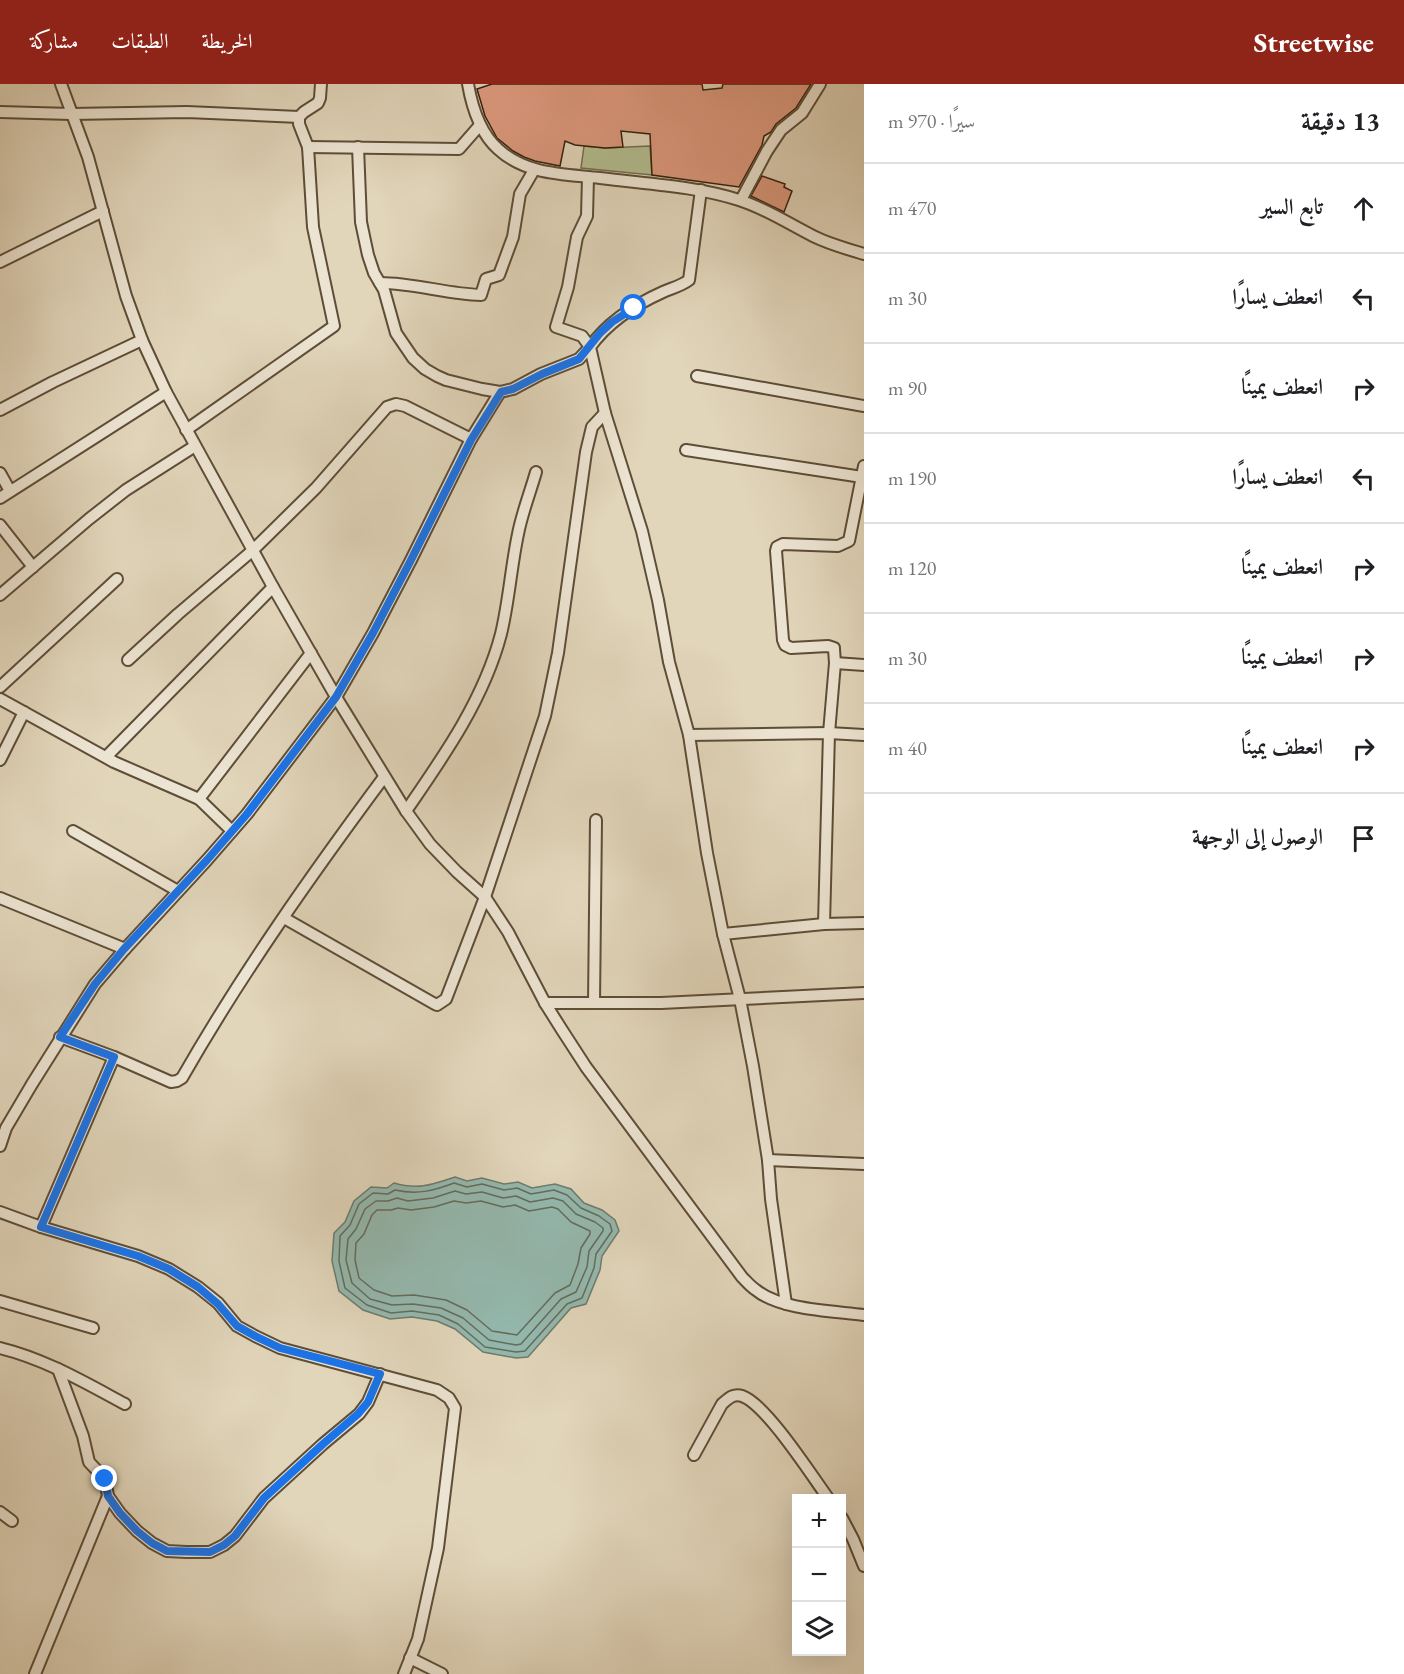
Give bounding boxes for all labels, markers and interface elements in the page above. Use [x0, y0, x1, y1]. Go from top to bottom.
text: Streetwise [1254, 24, 1374, 60]
text: مشاركة [30, 27, 78, 54]
text: الطبقات [111, 27, 168, 54]
text: الخريطة [201, 27, 253, 54]
text: 13 دقيقة [1301, 104, 1380, 138]
text: سيرًا · 970 m [888, 108, 975, 134]
text: تابع السير [1260, 192, 1323, 221]
icon: ahead [1347, 192, 1380, 225]
text: 470 m [888, 195, 936, 221]
text: انعطف يسارًا [1232, 282, 1323, 311]
icon: left [1347, 282, 1380, 315]
text: 30 m [888, 285, 927, 311]
route start [620, 294, 646, 320]
text: انعطف يمينًا [1241, 372, 1323, 401]
icon: right [1347, 372, 1380, 405]
text: 90 m [888, 375, 927, 401]
text: انعطف يسارًا [1232, 462, 1323, 491]
icon: left [1347, 462, 1380, 495]
text: 190 m [888, 465, 936, 491]
text: انعطف يمينًا [1241, 552, 1323, 581]
icon: right [1347, 552, 1380, 585]
text: 120 m [888, 555, 936, 581]
text: انعطف يمينًا [1241, 642, 1323, 671]
icon: right [1347, 642, 1380, 675]
text: 30 m [888, 645, 927, 671]
text: انعطف يمينًا [1241, 732, 1323, 761]
icon: right [1347, 732, 1380, 765]
text: 40 m [888, 735, 927, 761]
text: الوصول إلى الوجهة [1192, 822, 1323, 851]
icon: arrive [1347, 822, 1380, 855]
route end [91, 1465, 117, 1491]
map controls [792, 1494, 846, 1656]
button: + [792, 1494, 846, 1548]
button: − [792, 1548, 846, 1602]
button: layers [792, 1602, 846, 1656]

